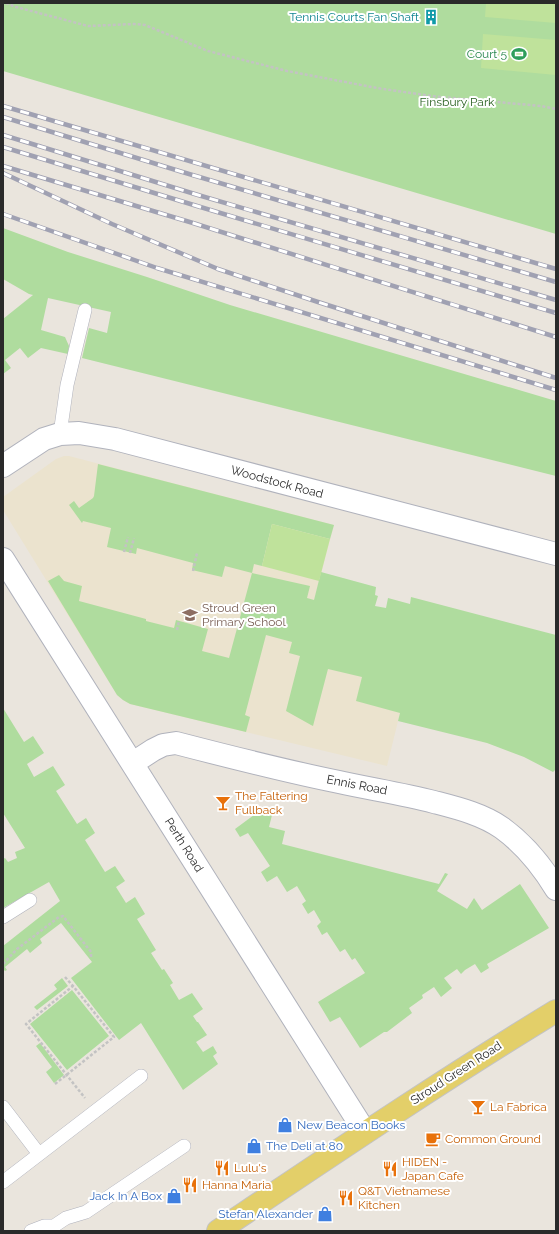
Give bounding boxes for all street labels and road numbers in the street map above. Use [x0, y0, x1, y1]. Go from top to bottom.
street label: Woodstock Road [229, 463, 325, 501]
street label: Ennis Road [325, 772, 389, 798]
street label: Perth Road [162, 815, 206, 875]
street label: Stroud Green Road [408, 1038, 504, 1108]

